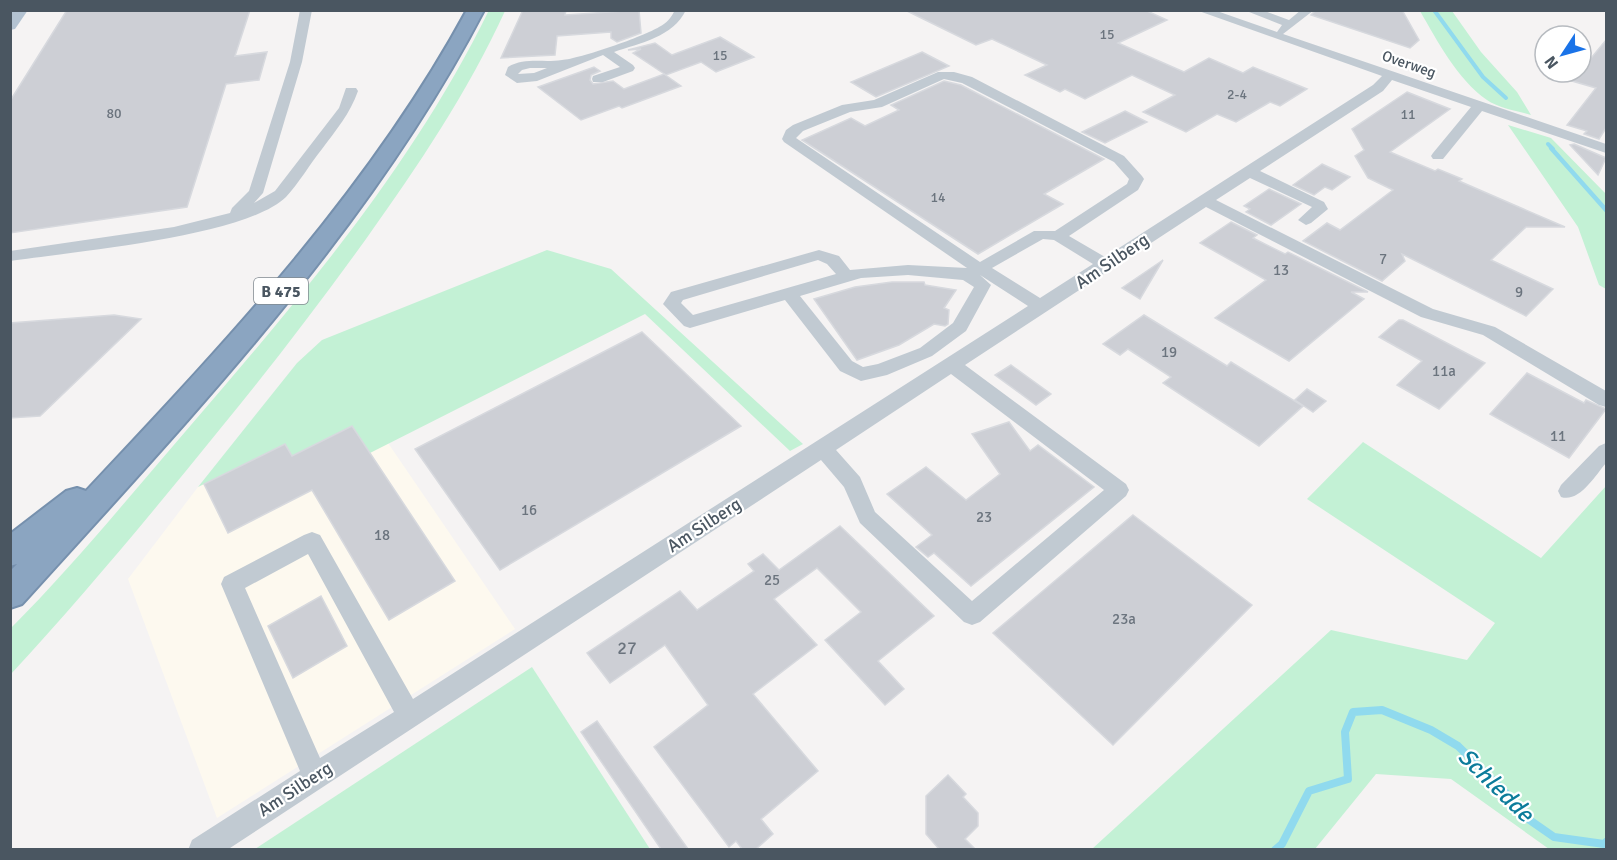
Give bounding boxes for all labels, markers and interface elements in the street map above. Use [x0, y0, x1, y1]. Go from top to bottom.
north arrow [1533, 24, 1593, 84]
house number: 15 [1099, 26, 1115, 43]
street label: Overweg [1380, 46, 1438, 82]
house number: 15 [712, 47, 728, 64]
text: N [1540, 52, 1563, 73]
house number: 2-4 [1227, 86, 1247, 103]
house number: 80 [106, 105, 122, 122]
house number: 11 [1400, 106, 1416, 123]
house number: 14 [930, 189, 946, 206]
street label: Am Silberg [1071, 228, 1153, 294]
house number: 7 [1379, 250, 1387, 268]
house number: 13 [1273, 261, 1289, 279]
road number: B 475 [254, 278, 308, 304]
house number: 9 [1515, 283, 1523, 301]
house number: 19 [1161, 343, 1177, 361]
house number: 11a [1432, 362, 1456, 380]
house number: 11 [1550, 427, 1566, 445]
street label: Am Silberg [663, 493, 745, 557]
house number: 16 [521, 501, 537, 519]
house number: 23 [976, 508, 992, 526]
house number: 18 [374, 526, 390, 544]
house number: 25 [764, 571, 780, 589]
house number: 23a [1112, 610, 1136, 628]
house number: 27 [617, 637, 637, 659]
water label: Schledde [1452, 742, 1541, 829]
street label: Am Silberg [254, 757, 336, 821]

